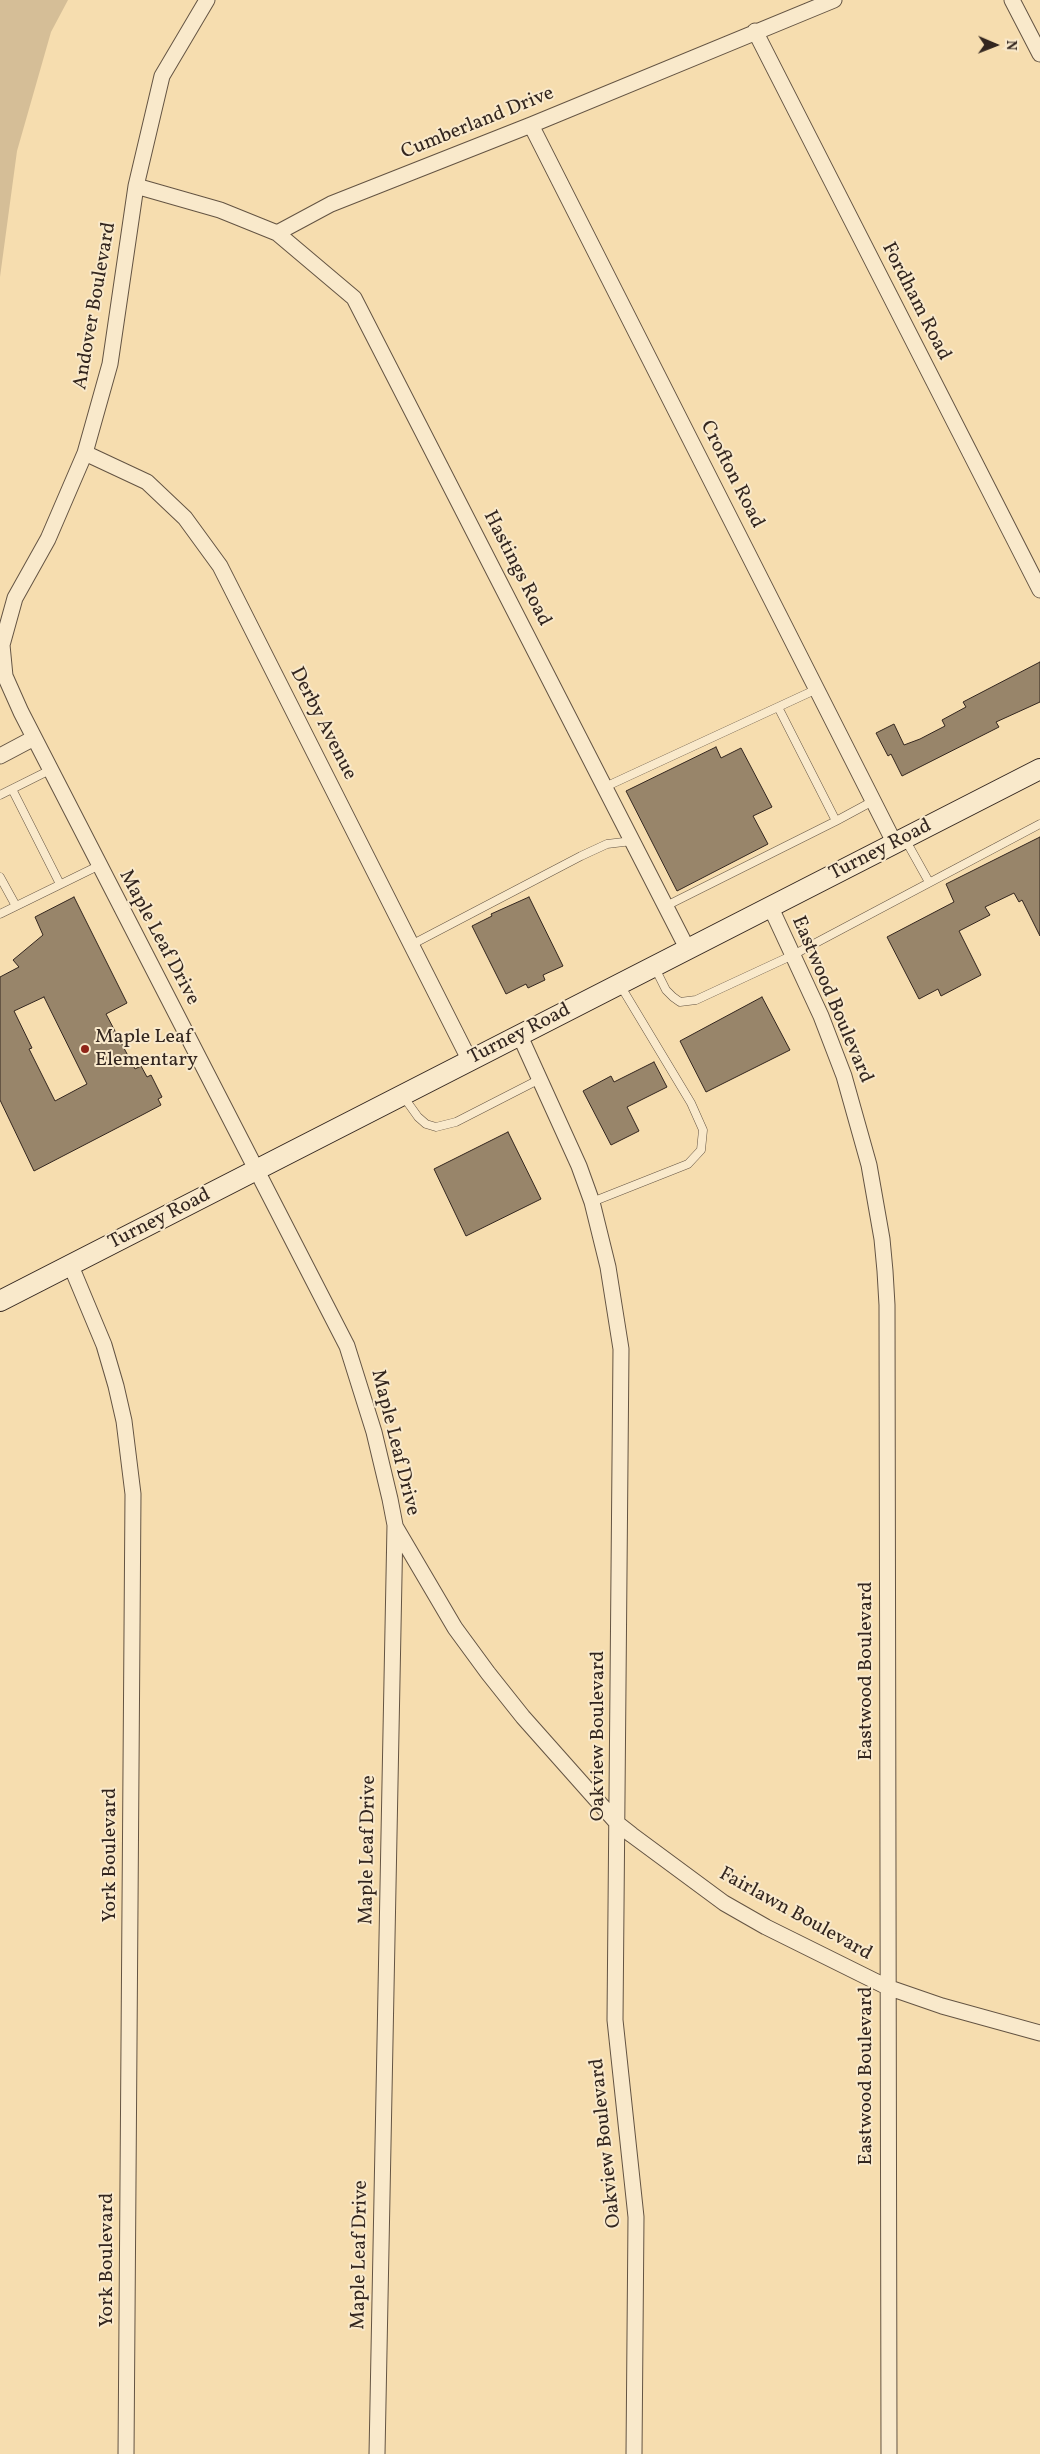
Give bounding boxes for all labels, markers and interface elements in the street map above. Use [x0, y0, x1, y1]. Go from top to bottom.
north arrow [970, 20, 1020, 70]
text: N [1001, 40, 1020, 51]
street label: Cumberland Drive [398, 82, 558, 166]
street label: Andover Boulevard [69, 220, 123, 392]
street label: Fordham Road [875, 239, 955, 365]
street label: Crofton Road [694, 417, 768, 533]
street label: Hastings Road [477, 507, 555, 631]
street label: Derby Avenue [283, 664, 361, 784]
street label: Turney Road [826, 815, 936, 887]
street label: Maple Leaf Drive [112, 866, 204, 1010]
street label: Eastwood Boulevard [785, 913, 877, 1087]
street label: Turney Road [465, 999, 575, 1071]
place label: Maple Leaf Elementary [95, 1026, 198, 1073]
marker: Maple Leaf Elementary [79, 1043, 91, 1055]
street label: Turney Road [105, 1184, 215, 1256]
street label: Maple Leaf Drive [364, 1368, 424, 1518]
street label: Eastwood Boulevard [855, 1581, 879, 1761]
street label: Oakview Boulevard [587, 1651, 611, 1821]
street label: Maple Leaf Drive [356, 1775, 382, 1925]
street label: York Boulevard [99, 1788, 123, 1922]
street label: Fairlawn Boulevard [714, 1863, 876, 1967]
street label: Eastwood Boulevard [855, 1986, 879, 2166]
street label: Oakview Boulevard [586, 2057, 628, 2229]
street label: Maple Leaf Drive [348, 2180, 374, 2330]
street label: York Boulevard [96, 2193, 120, 2327]

